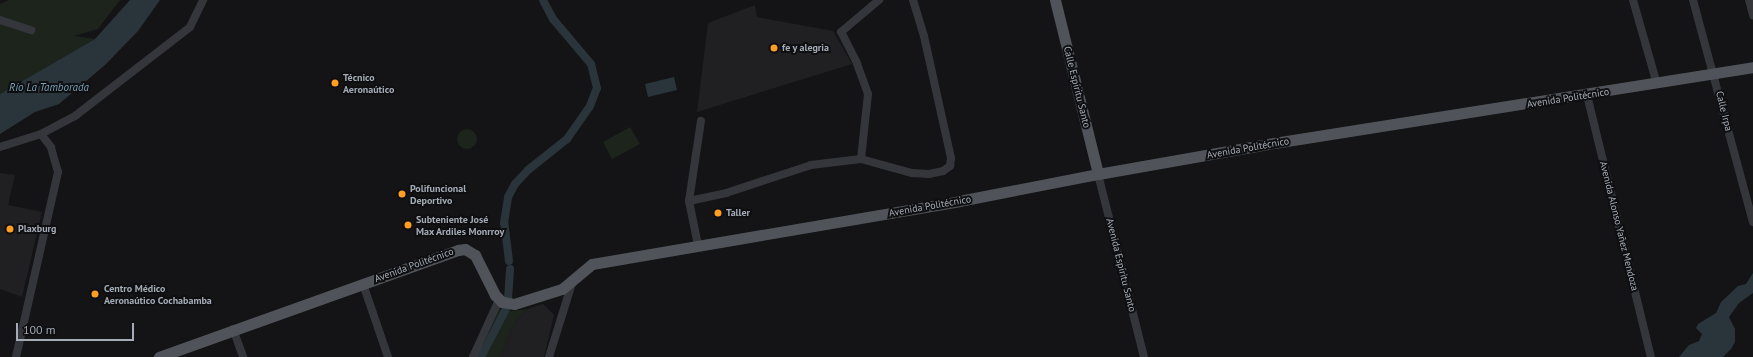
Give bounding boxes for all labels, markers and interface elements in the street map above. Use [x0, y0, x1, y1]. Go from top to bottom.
place label: fe y alegria [782, 42, 830, 54]
marker: fe y alegria [769, 43, 779, 53]
street label: Calle Espíritu Santo [1061, 45, 1093, 129]
place label: Técnico Aeronaútico [343, 71, 394, 94]
marker: Técnico Aeronaútico [330, 78, 340, 88]
water label: Río La Tamborada [9, 80, 89, 94]
street label: Avenida Politécnico [1526, 86, 1610, 110]
street label: Calle Irpa [1713, 90, 1735, 132]
street label: Avenida Politécnico [1206, 135, 1290, 161]
street label: Avenida Alonso Yañez Mendoza [1597, 159, 1641, 293]
place label: Polifuncional Deportivo [410, 182, 466, 206]
marker: Polifuncional Deportivo [397, 189, 407, 199]
street label: Avenida Politécnico [888, 193, 972, 219]
place label: Taller [726, 207, 750, 219]
marker: Taller [713, 208, 723, 218]
place label: Subteniente José Max Ardiles Monrroy [416, 213, 505, 236]
street label: Avenida Espíritu Santo [1104, 217, 1138, 313]
marker: Subteniente José Max Ardiles Monrroy [403, 220, 413, 230]
place label: Plaxburg [18, 223, 56, 235]
marker: Plaxburg [5, 224, 15, 234]
street label: Avenida Politécnico [373, 245, 455, 285]
place label: Centro Médico Aeronaútico Cochabamba [104, 282, 212, 306]
marker: Centro Médico Aeronaútico Cochabamba [89, 288, 101, 300]
scale bar [18, 315, 136, 341]
text: 100 m [23, 322, 56, 337]

